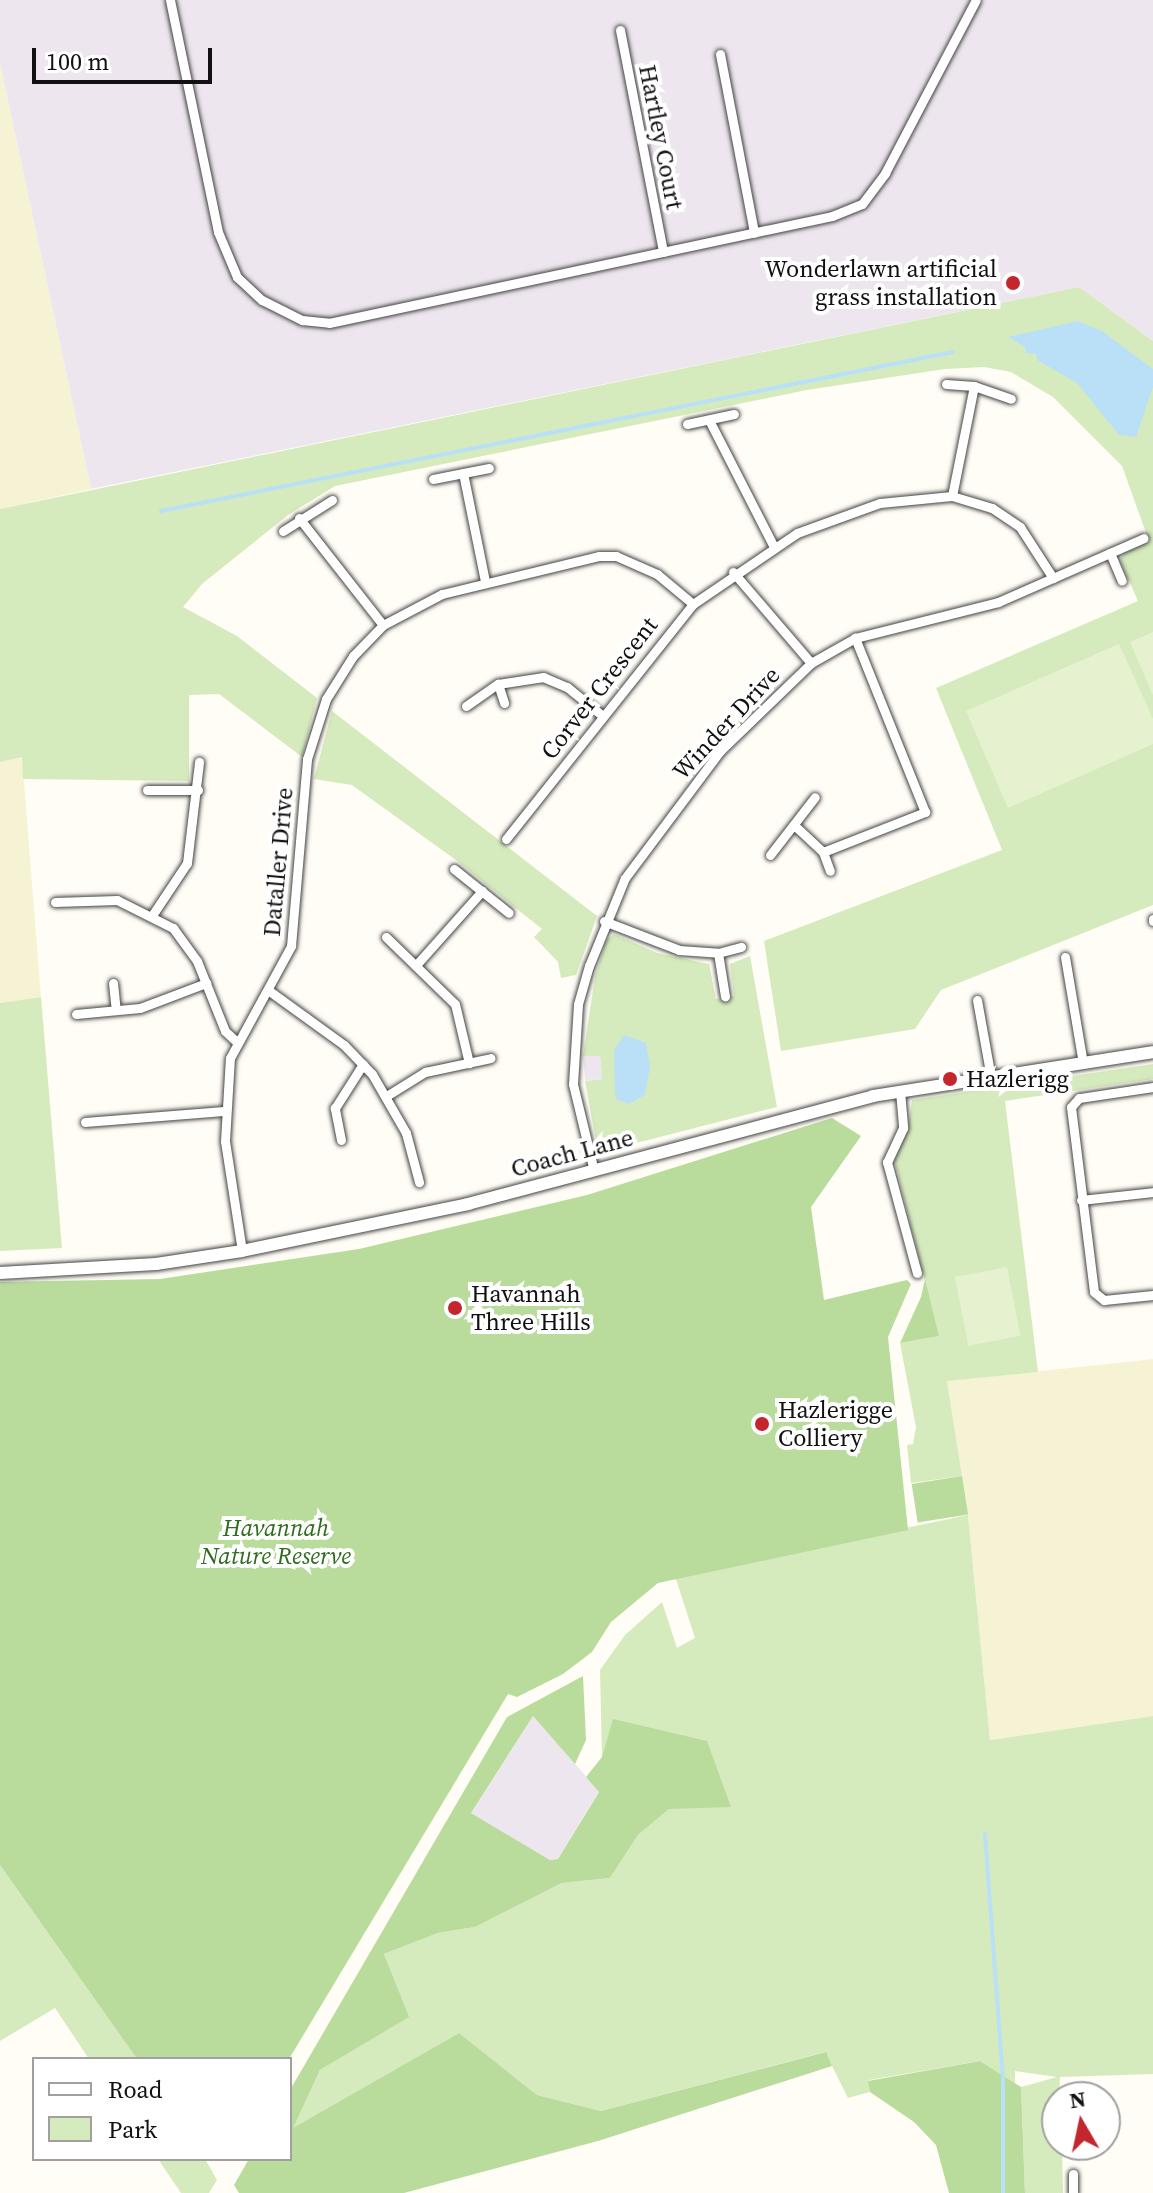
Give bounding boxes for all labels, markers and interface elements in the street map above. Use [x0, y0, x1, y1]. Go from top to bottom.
scale bar [36, 32, 216, 82]
text: 100 m [46, 45, 109, 78]
street label: Hartley Court [633, 62, 689, 212]
place label: Wonderlawn artificial grass installation [765, 255, 997, 311]
marker: Wonderlawn artificial grass installation [1004, 274, 1022, 292]
street label: Corver Crescent [535, 611, 663, 765]
street label: Winder Drive [666, 661, 786, 785]
street label: Dataller Drive [257, 786, 299, 938]
place label: Hazlerigg [966, 1065, 1069, 1093]
marker: Hazlerigg [941, 1070, 959, 1088]
street label: Coach Lane [508, 1123, 636, 1183]
place label: Havannah Three Hills [471, 1280, 591, 1336]
marker: Havannah Three Hills [446, 1299, 464, 1317]
place label: Hazlerigge Colliery [778, 1396, 893, 1452]
marker: Hazlerigge Colliery [753, 1415, 771, 1433]
park label: Havannah Nature Reserve [201, 1514, 351, 1570]
legend [32, 2057, 292, 2161]
text: Road [108, 2073, 162, 2106]
north arrow [1041, 2081, 1121, 2161]
text: N [1067, 2083, 1088, 2115]
text: Park [108, 2113, 157, 2146]

